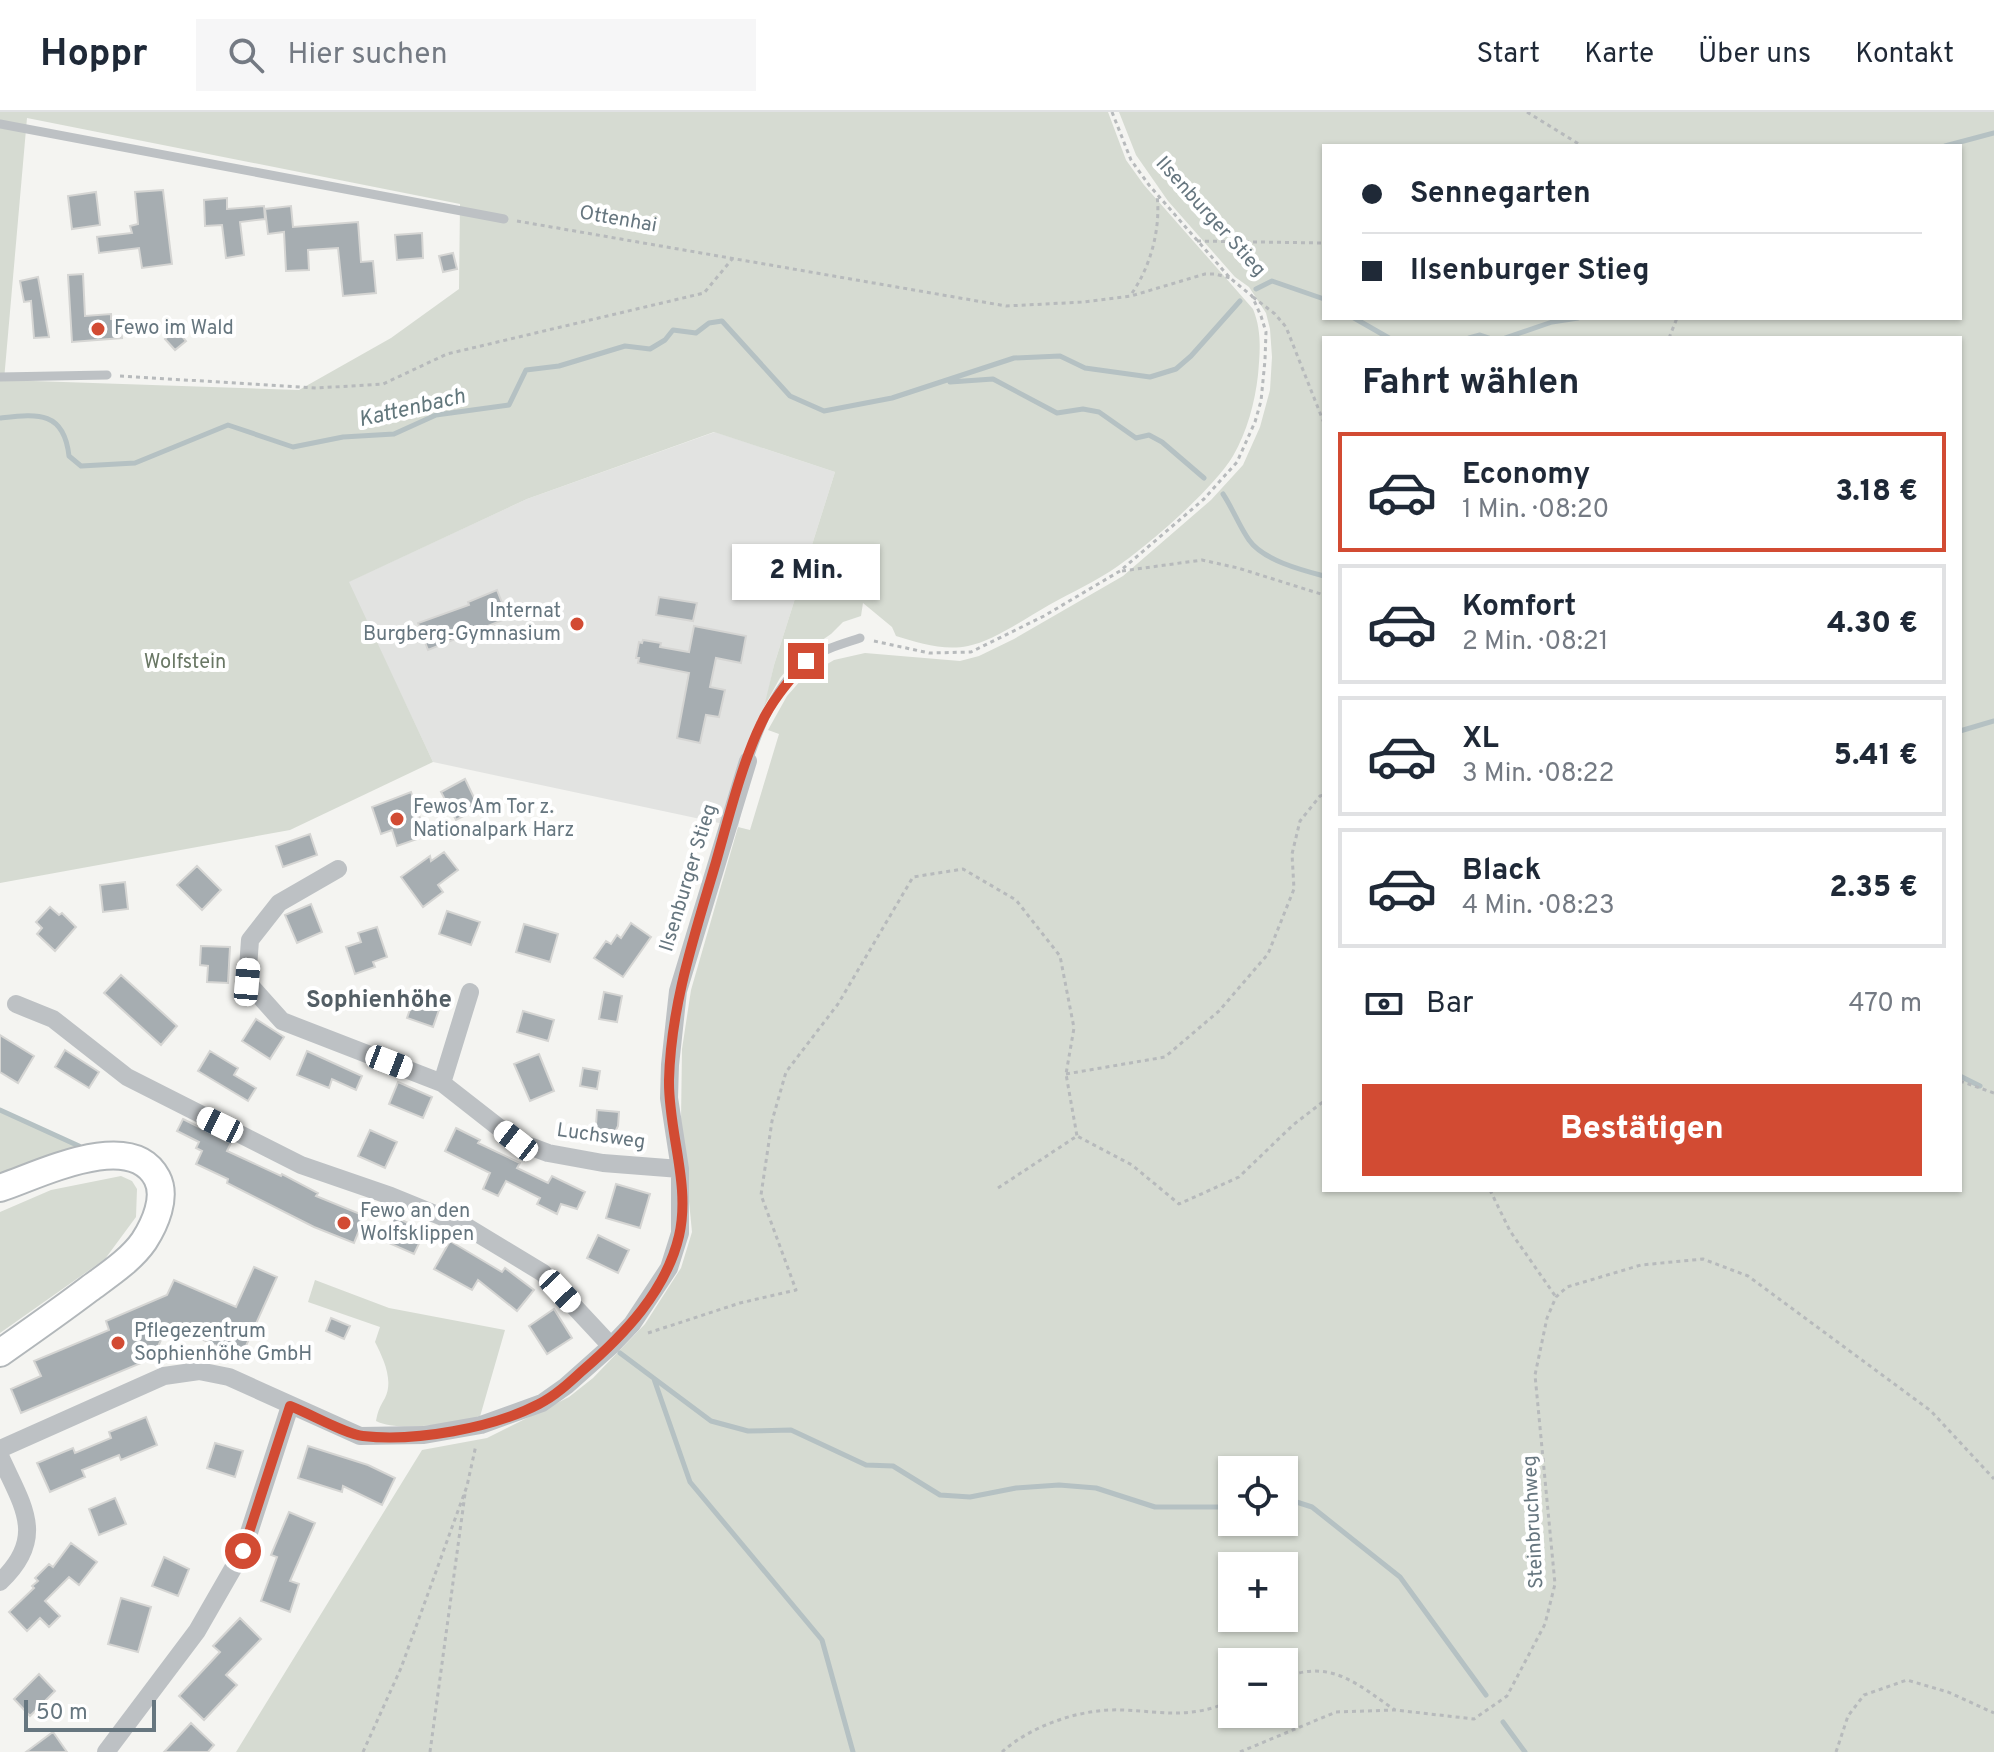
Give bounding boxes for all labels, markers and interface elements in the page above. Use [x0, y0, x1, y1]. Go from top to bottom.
search box [196, 19, 756, 91]
text: Hoppr [40, 31, 148, 80]
icon: search [224, 33, 268, 77]
text: Hier suchen [288, 37, 448, 74]
text: Start [1476, 37, 1540, 73]
text: Karte [1584, 37, 1654, 73]
text: Über uns [1698, 37, 1811, 73]
text: Kontakt [1855, 37, 1954, 73]
street label: Ilsenburger Stieg [1149, 151, 1271, 283]
text: Sennegarten [1410, 176, 1591, 213]
street label: Ottenhai [577, 200, 659, 240]
text: Ilsenburger Stieg [1410, 253, 1650, 290]
place label: Fewo im Wald [114, 316, 234, 342]
marker: Fewo im Wald [89, 320, 107, 338]
text: Fahrt wählen [1362, 361, 1580, 407]
water label: Kattenbach [356, 384, 468, 434]
icon: car [1366, 456, 1438, 528]
text: Economy [1462, 457, 1590, 494]
text: 3.18 € [1835, 474, 1918, 511]
text: 1 Min. · 08:20 [1462, 494, 1609, 527]
callout: 2 Min. [732, 545, 880, 601]
text: 2 Min. [769, 555, 843, 588]
icon: car [1366, 588, 1438, 660]
text: Komfort [1462, 589, 1576, 626]
place label: Internat Burgberg-Gymnasium [363, 599, 561, 648]
text: 4.30 € [1827, 606, 1918, 643]
marker: Internat Burgberg-Gymnasium [568, 615, 586, 633]
text: 2 Min. · 08:21 [1462, 626, 1608, 659]
route end [788, 643, 824, 679]
park label: Wolfstein [144, 650, 226, 676]
icon: car [1366, 720, 1438, 792]
text: XL [1462, 721, 1499, 758]
text: 5.41 € [1834, 738, 1918, 775]
text: 3 Min. · 08:22 [1462, 758, 1614, 791]
place label: Fewos Am Tor z. Nationalpark Harz [413, 795, 574, 844]
street label: Ilsenburger Stieg [654, 801, 724, 955]
marker: Fewos Am Tor z. Nationalpark Harz [388, 810, 406, 828]
icon: car [1366, 852, 1438, 924]
text: Black [1462, 853, 1541, 890]
text: 2.35 € [1829, 870, 1918, 907]
text: 4 Min. · 08:23 [1462, 890, 1615, 923]
car [233, 957, 261, 1007]
icon: cash [1362, 982, 1406, 1026]
district label: Sophienhöhe [306, 986, 452, 1016]
text: Bar [1426, 986, 1474, 1023]
text: 470 m [1848, 988, 1922, 1021]
car [362, 1042, 416, 1082]
button: Bestätigen [1362, 1084, 1922, 1176]
car [193, 1104, 247, 1146]
car [490, 1117, 542, 1165]
street label: Luchsweg [555, 1118, 647, 1156]
place label: Fewo an den Wolfsklippen [360, 1199, 474, 1248]
marker: Fewo an den Wolfsklippen [335, 1214, 353, 1232]
car [535, 1265, 585, 1317]
place label: Pflegezentrum Sophienhöhe GmbH [134, 1319, 312, 1368]
marker: Pflegezentrum Sophienhöhe GmbH [109, 1334, 127, 1352]
street label: Steinbruchweg [1518, 1455, 1550, 1589]
map controls [1218, 1456, 1298, 1728]
button: locate [1218, 1456, 1298, 1536]
route start [225, 1533, 261, 1569]
button: + [1218, 1552, 1298, 1632]
button: − [1218, 1648, 1298, 1728]
scale bar [24, 1696, 156, 1732]
text: 50 m [36, 1700, 88, 1727]

